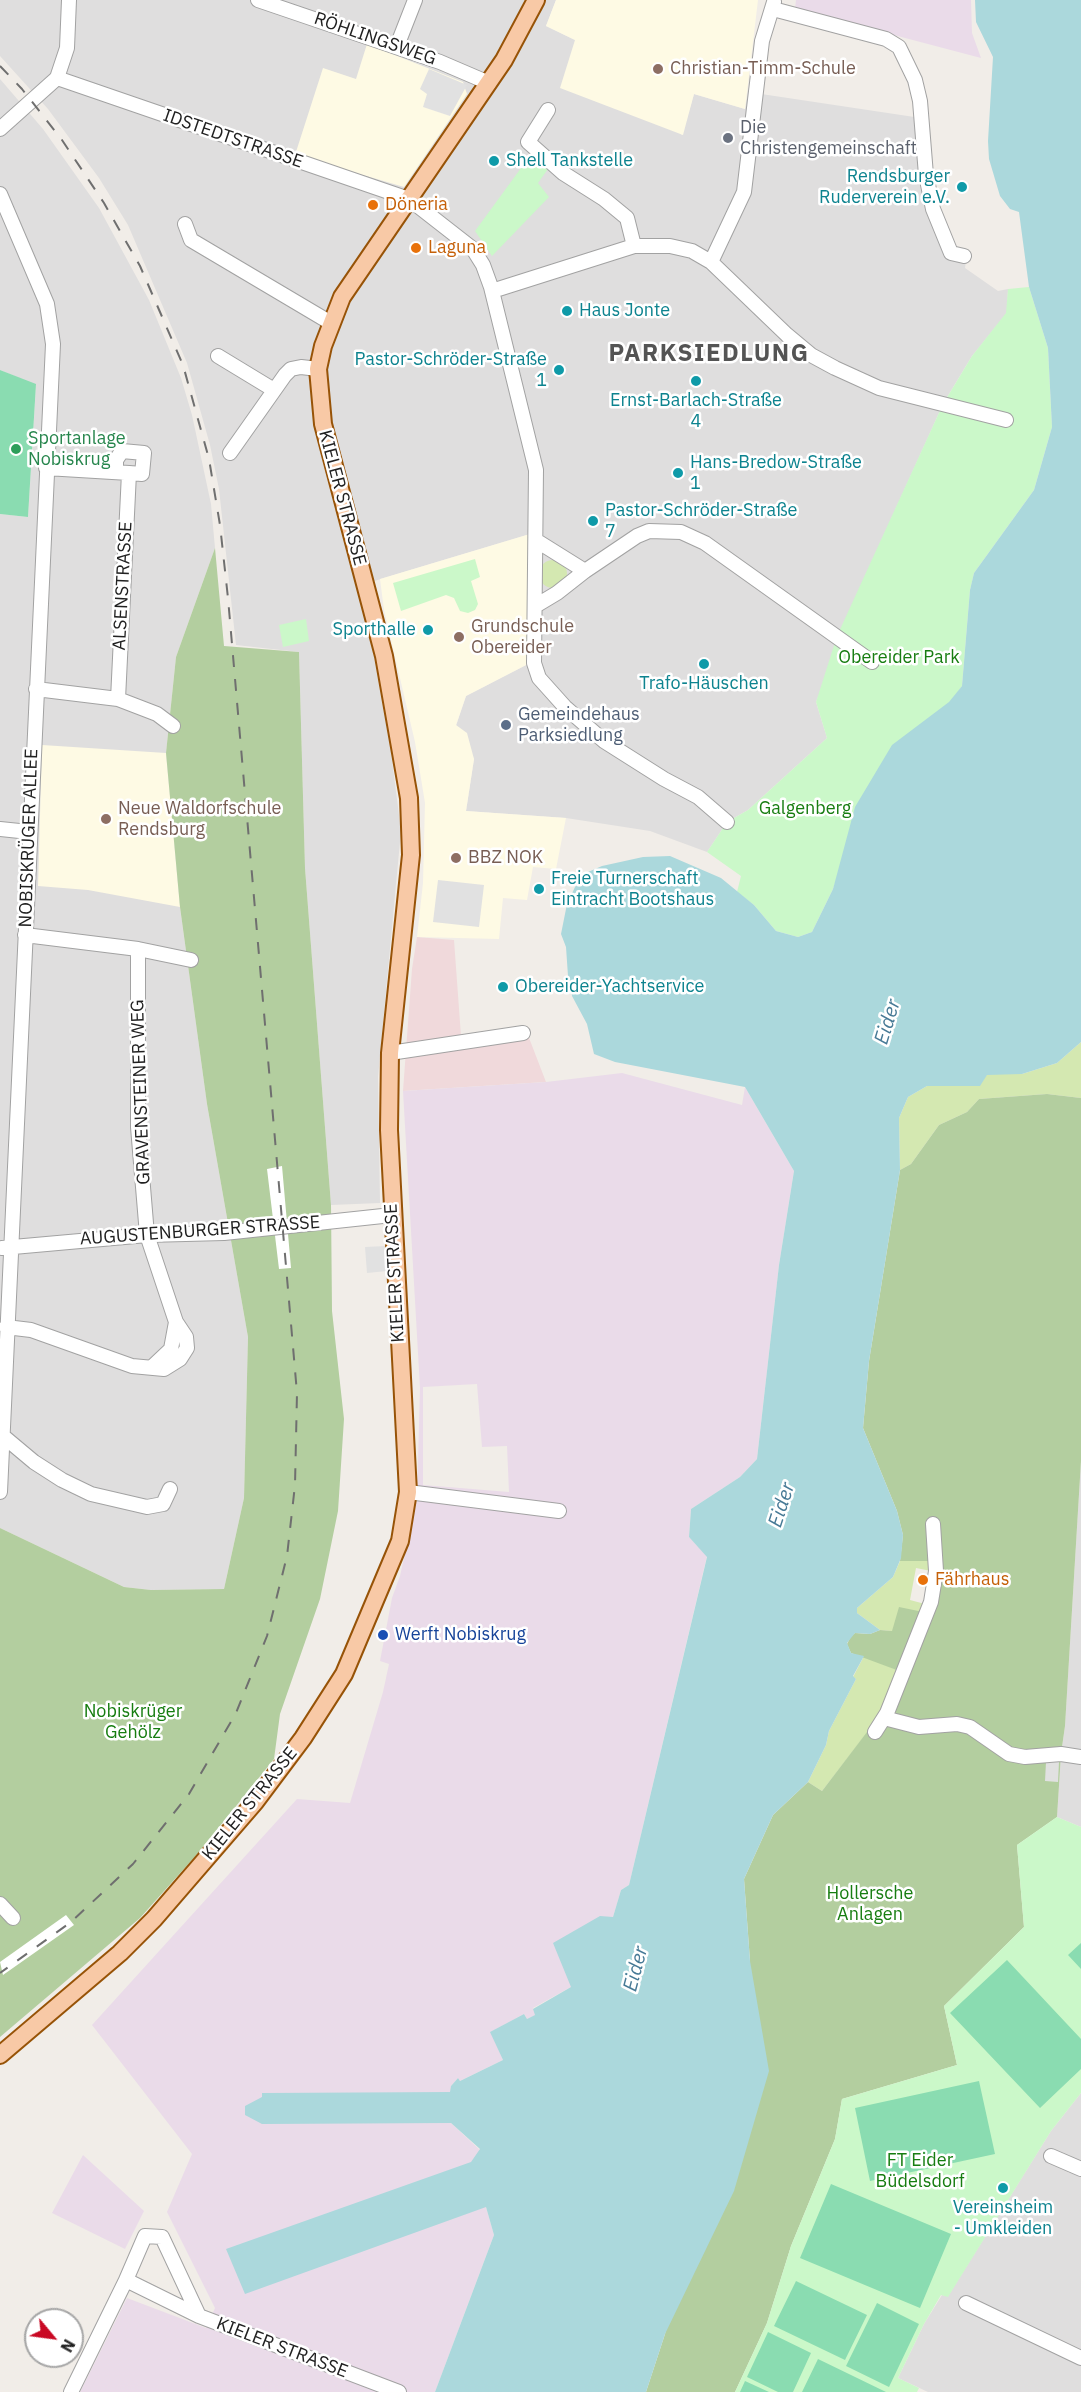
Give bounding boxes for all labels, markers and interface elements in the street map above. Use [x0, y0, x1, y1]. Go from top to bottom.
street label: RÖHLINGSWEG [311, 8, 439, 70]
place label: Christian-Timm-Schule [670, 58, 856, 80]
marker: Christian-Timm-Schule [651, 62, 665, 76]
street label: IDSTEDTSTRASSE [160, 105, 306, 173]
place label: Die Christengemeinschaft [740, 117, 917, 160]
marker: Die Christengemeinschaft [721, 131, 735, 145]
place label: Shell Tankstelle [506, 150, 633, 172]
marker: Shell Tankstelle [487, 154, 501, 168]
place label: Rendsburger Ruderverein e.V. [819, 166, 950, 208]
marker: Rendsburger Ruderverein e.V. [955, 180, 969, 194]
place label: Döneria [385, 194, 448, 216]
marker: Döneria [366, 198, 380, 212]
place label: Laguna [428, 237, 486, 259]
marker: Laguna [409, 241, 423, 255]
place label: Haus Jonte [579, 300, 670, 322]
marker: Haus Jonte [560, 304, 574, 318]
district label: PARKSIEDLUNG [609, 340, 809, 368]
place label: Pastor-Schröder-Straße 1 [355, 349, 547, 392]
marker: Pastor-Schröder-Straße 1 [552, 363, 566, 377]
marker: Ernst-Barlach-Straße 4 [689, 374, 703, 388]
place label: Ernst-Barlach-Straße 4 [610, 390, 782, 432]
place label: Sportanlage Nobiskrug [28, 428, 126, 470]
street label: KIELER STRASSE [314, 428, 370, 568]
marker: Sportanlage Nobiskrug [9, 442, 23, 456]
place label: Hans-Bredow-Straße 1 [690, 452, 862, 494]
marker: Hans-Bredow-Straße 1 [671, 466, 685, 480]
place label: Pastor-Schröder-Straße 7 [605, 500, 797, 542]
marker: Pastor-Schröder-Straße 7 [586, 514, 600, 528]
street label: ALSENSTRASSE [109, 521, 137, 651]
place label: Grundschule Obereider [471, 616, 574, 658]
place label: Sporthalle [333, 619, 416, 641]
marker: Sporthalle [421, 623, 435, 637]
marker: Grundschule Obereider [452, 630, 466, 644]
park label: Obereider Park [838, 647, 960, 669]
marker: Trafo-Häuschen [697, 657, 711, 671]
place label: Trafo-Häuschen [639, 673, 769, 695]
place label: Gemeindehaus Parksiedlung [518, 704, 640, 746]
marker: Gemeindehaus Parksiedlung [499, 718, 513, 732]
street label: NOBISKRÜGER ALLEE [15, 748, 43, 928]
place label: Neue Waldorfschule Rendsburg [118, 798, 281, 840]
park label: Galgenberg [759, 798, 851, 820]
marker: Neue Waldorfschule Rendsburg [99, 812, 113, 826]
place label: BBZ NOK [468, 847, 543, 869]
marker: BBZ NOK [449, 851, 463, 865]
place label: Freie Turnerschaft Eintracht Bootshaus [551, 868, 714, 910]
marker: Freie Turnerschaft Eintracht Bootshaus [532, 882, 546, 896]
place label: Obereider-Yachtservice [515, 976, 704, 998]
marker: Obereider-Yachtservice [496, 980, 510, 994]
water label: Eider [870, 997, 906, 1047]
street label: GRAVENSTEINER WEG [127, 999, 155, 1185]
street label: KIELER STRASSE [381, 1203, 409, 1343]
street label: AUGUSTENBURGER STRASSE [79, 1212, 321, 1250]
water label: Eider [764, 1480, 800, 1530]
place label: Fährhaus [935, 1569, 1010, 1591]
marker: Fährhaus [916, 1573, 930, 1587]
place label: Werft Nobiskrug [395, 1624, 526, 1646]
marker: Werft Nobiskrug [376, 1628, 390, 1642]
park label: Nobiskrüger Gehölz [84, 1701, 182, 1744]
street label: KIELER STRASSE [198, 1743, 302, 1865]
park label: Hollersche Anlagen [827, 1883, 913, 1926]
water label: Eider [618, 1944, 654, 1994]
park label: FT Eider Büdelsdorf [876, 2150, 964, 2192]
marker: Vereinsheim - Umkleiden [996, 2181, 1010, 2195]
place label: Vereinsheim - Umkleiden [953, 2197, 1053, 2240]
north arrow [24, 2308, 84, 2368]
street label: KIELER STRASSE [213, 2313, 351, 2383]
text: N [56, 2336, 80, 2356]

